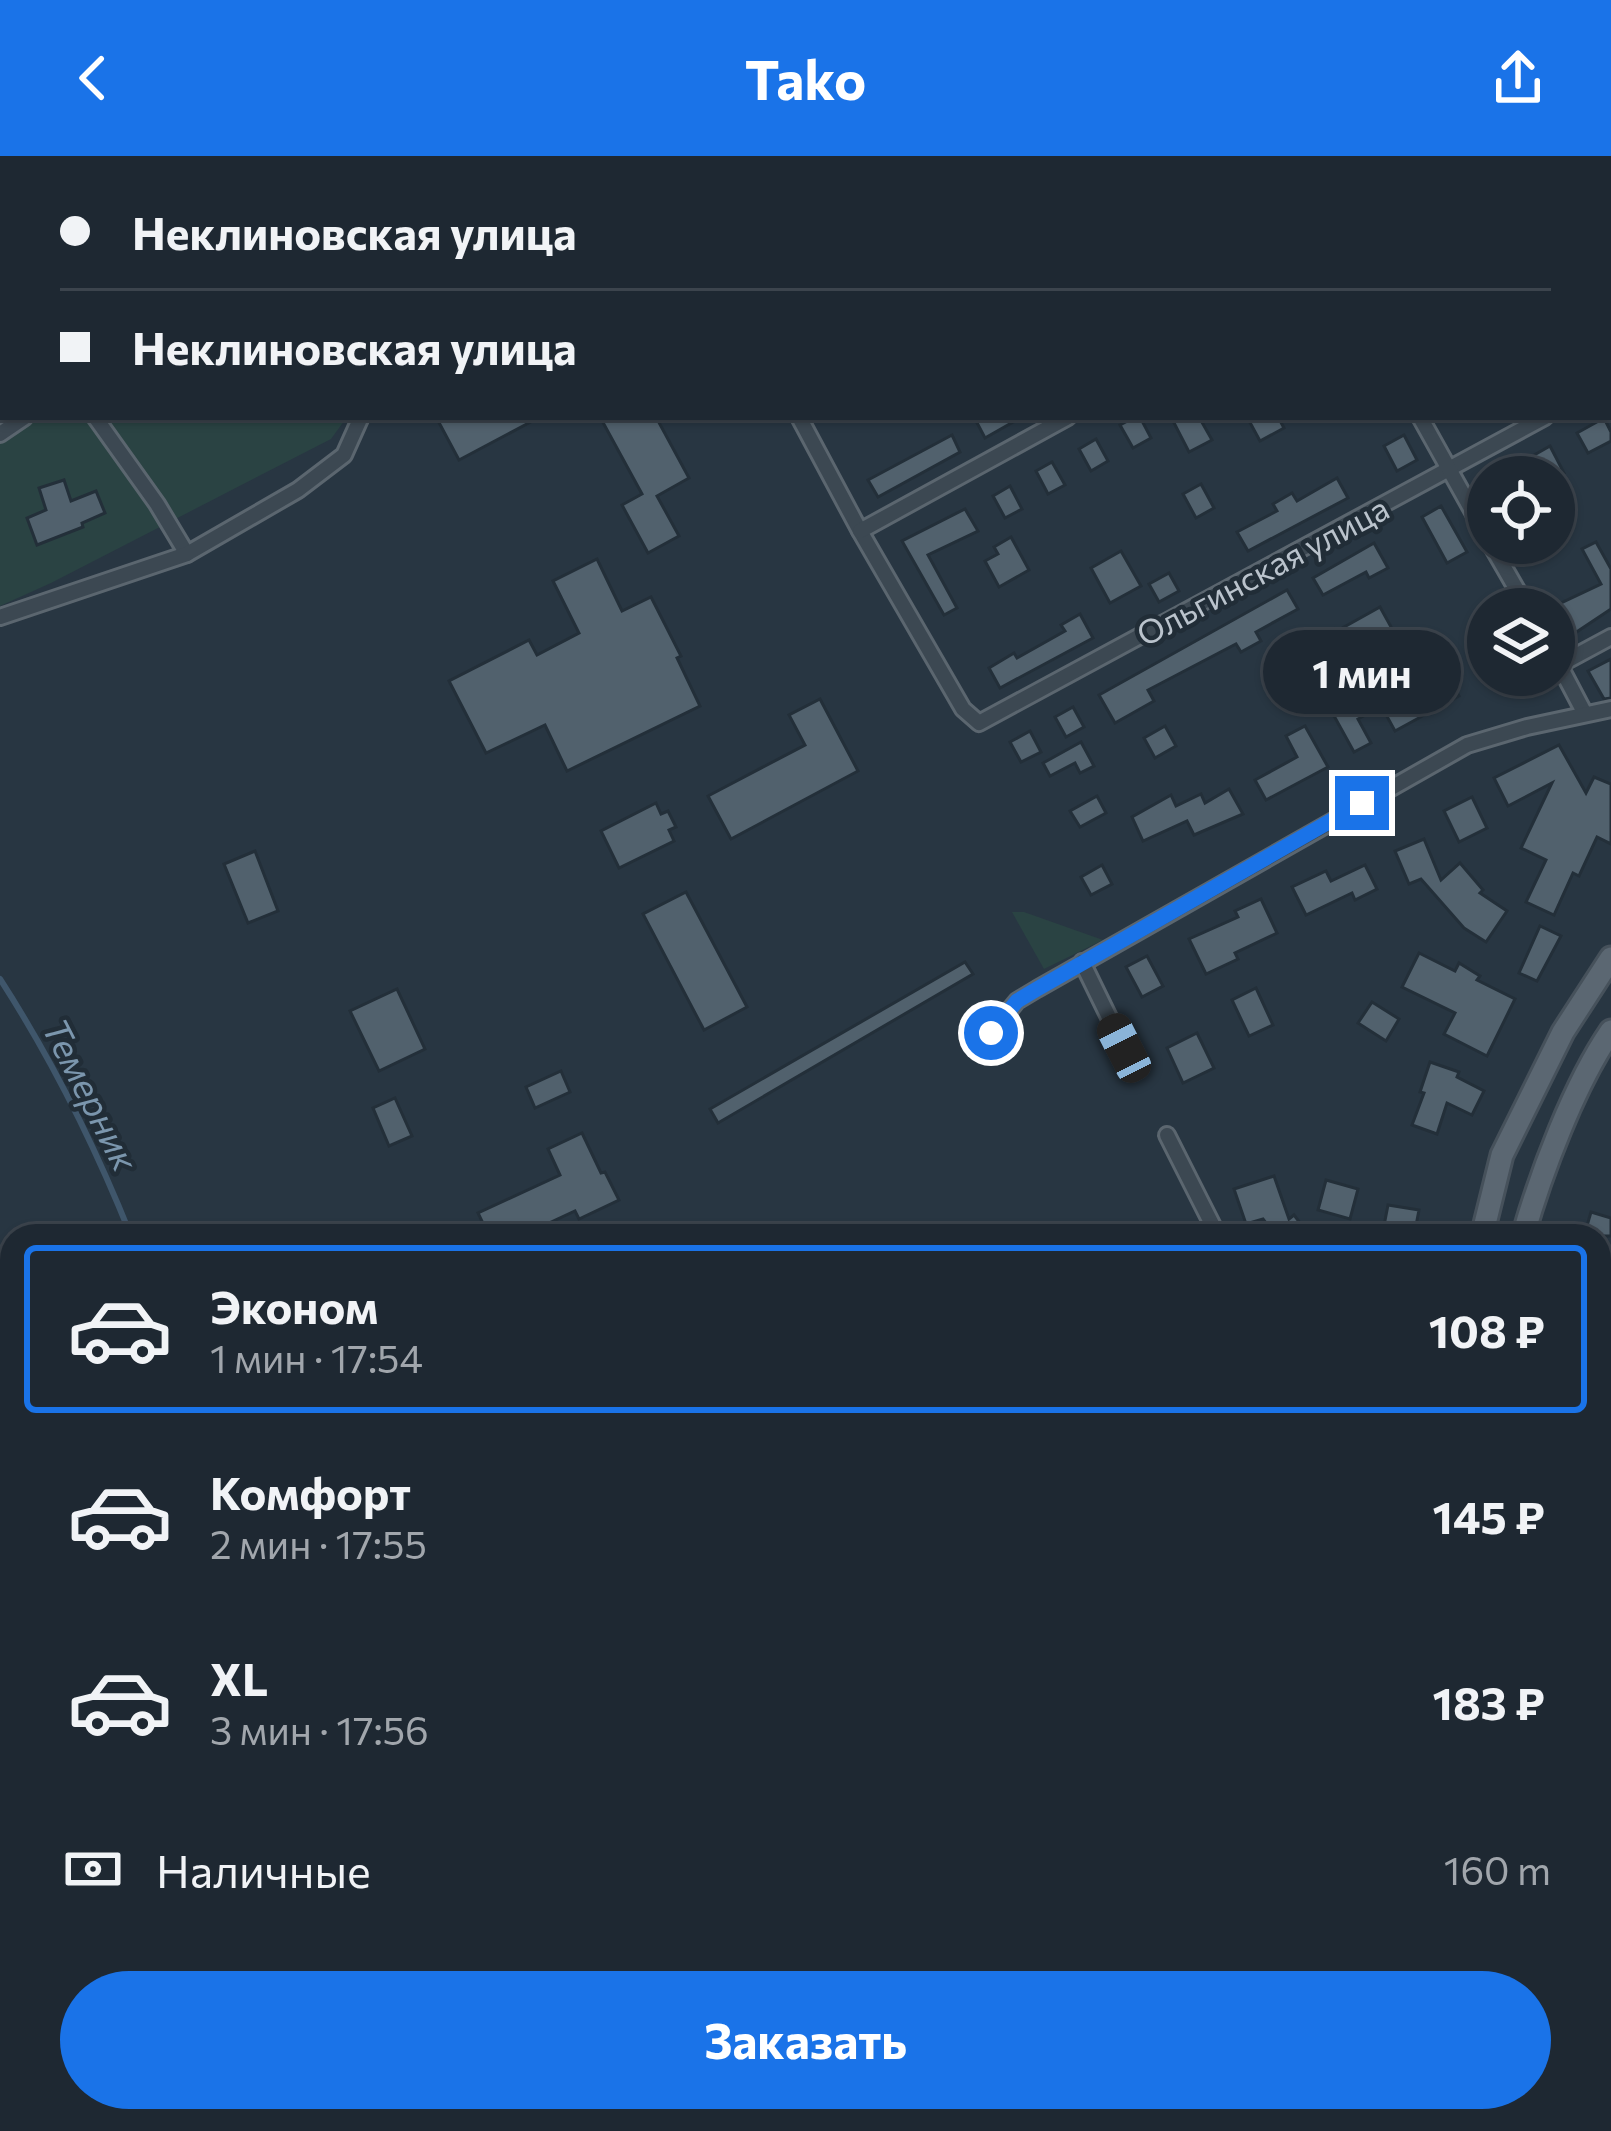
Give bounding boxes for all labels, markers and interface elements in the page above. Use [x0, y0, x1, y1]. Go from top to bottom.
icon: back [60, 45, 126, 111]
text: Tako [745, 45, 866, 111]
icon: share [1485, 45, 1551, 111]
text: Неклиновская улица [132, 204, 577, 259]
text: Неклиновская улица [132, 319, 577, 374]
map controls [1467, 456, 1575, 696]
button: locate [1467, 456, 1575, 564]
street label: Ольгинская улица [1129, 486, 1395, 654]
button: layers [1467, 588, 1575, 696]
callout: 1 мин [1263, 629, 1461, 713]
text: 1 мин [1312, 648, 1412, 696]
route end [1335, 776, 1389, 830]
route start [964, 1006, 1018, 1060]
car [1092, 1008, 1156, 1088]
water label: Темерник [35, 1010, 149, 1178]
icon: car [66, 1275, 174, 1383]
text: Эконом [210, 1278, 378, 1333]
text: 108 ₽ [1429, 1302, 1545, 1357]
text: 1 мин · 17:54 [210, 1333, 423, 1381]
icon: car [66, 1461, 174, 1569]
text: Комфорт [210, 1464, 411, 1519]
text: 145 ₽ [1433, 1488, 1545, 1543]
text: 2 мин · 17:55 [210, 1519, 427, 1567]
icon: car [66, 1647, 174, 1755]
text: XL [210, 1650, 268, 1705]
text: 183 ₽ [1433, 1674, 1545, 1729]
text: 3 мин · 17:56 [210, 1705, 429, 1753]
icon: cash [60, 1836, 126, 1902]
text: Наличные [156, 1842, 371, 1897]
text: 160 m [1444, 1845, 1551, 1893]
button: Заказать [60, 1971, 1551, 2109]

